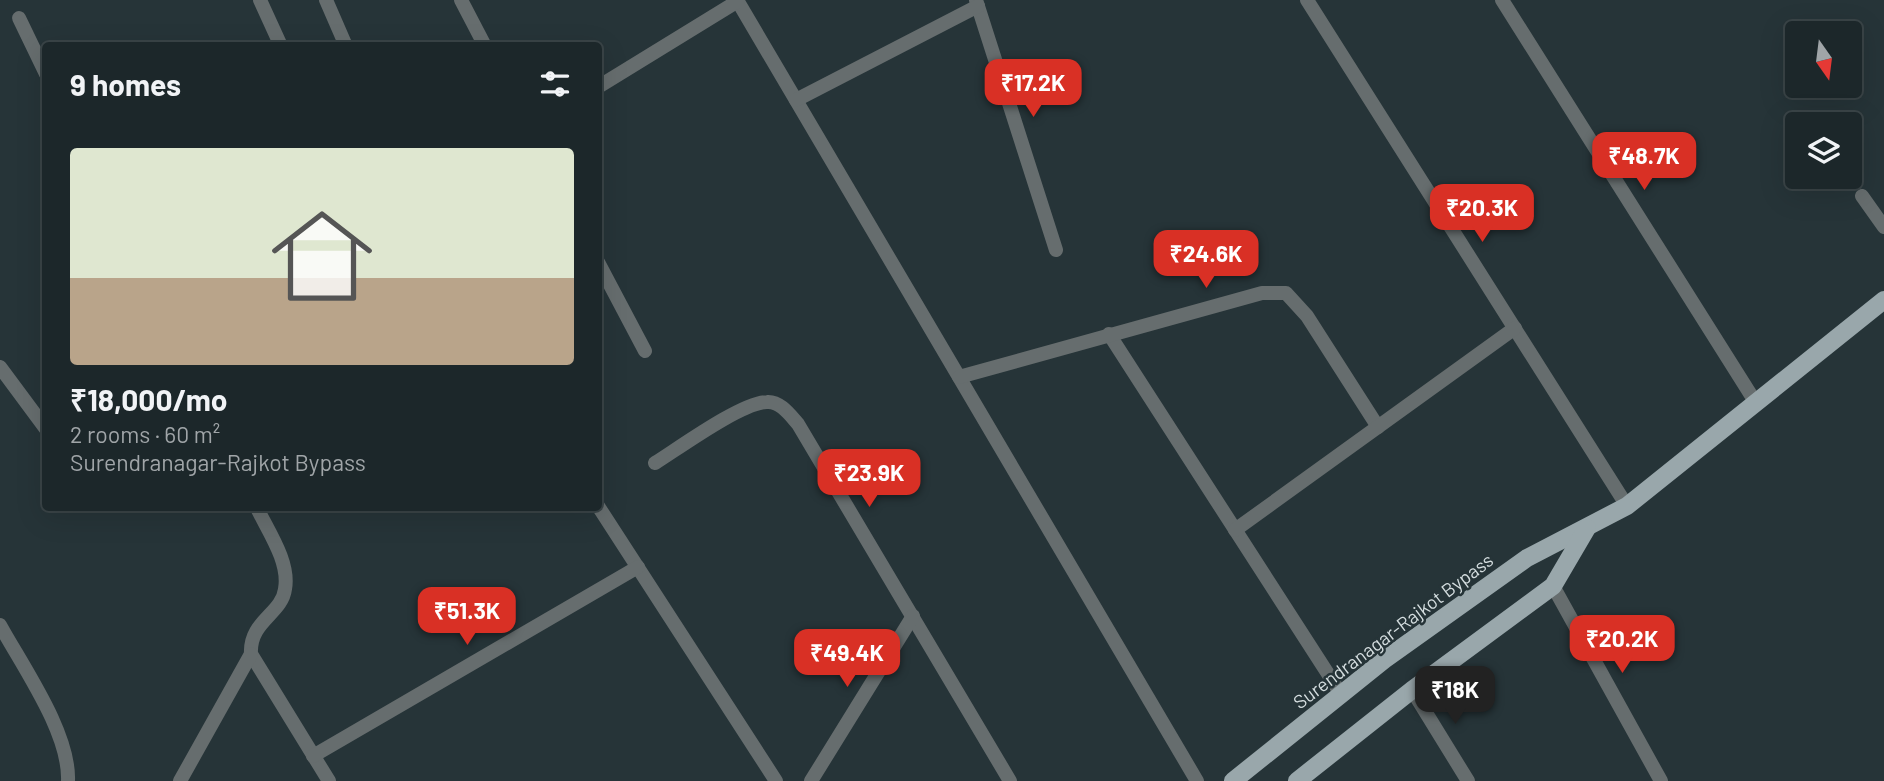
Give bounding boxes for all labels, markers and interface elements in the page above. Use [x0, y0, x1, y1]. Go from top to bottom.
north arrow [1785, 21, 1862, 98]
map controls [1785, 21, 1862, 189]
pin: ₹17.2K [976, 60, 1090, 119]
icon: filters [536, 65, 574, 103]
text: 9 homes [70, 66, 181, 102]
text: ₹17.2K [1001, 68, 1065, 96]
button: layers [1785, 112, 1862, 189]
pin: ₹48.7K [1587, 132, 1701, 192]
text: ₹48.7K [1608, 141, 1680, 169]
pin: ₹20.3K [1425, 184, 1539, 244]
icon: home [259, 193, 385, 319]
text: ₹20.3K [1446, 193, 1518, 221]
pin: ₹24.6K [1149, 230, 1263, 290]
text: ₹24.6K [1170, 239, 1242, 267]
text: ₹18,000/mo [70, 381, 227, 417]
text: 2 rooms · 60 m² [70, 420, 220, 448]
text: Surendranagar-Rajkot Bypass [70, 448, 366, 476]
pin: ₹23.9K [812, 449, 926, 509]
text: ₹23.9K [834, 458, 904, 486]
street label: Surendranagar-Rajkot Bypass [1288, 548, 1497, 713]
pin: ₹51.3K [410, 588, 524, 647]
text: ₹51.3K [434, 596, 500, 624]
pin: ₹20.2K [1565, 616, 1679, 675]
text: ₹20.2K [1586, 624, 1658, 652]
pin: ₹49.4K [790, 630, 904, 689]
text: ₹49.4K [810, 638, 884, 666]
pin: ₹18K [1414, 666, 1496, 726]
text: ₹18K [1431, 675, 1479, 703]

